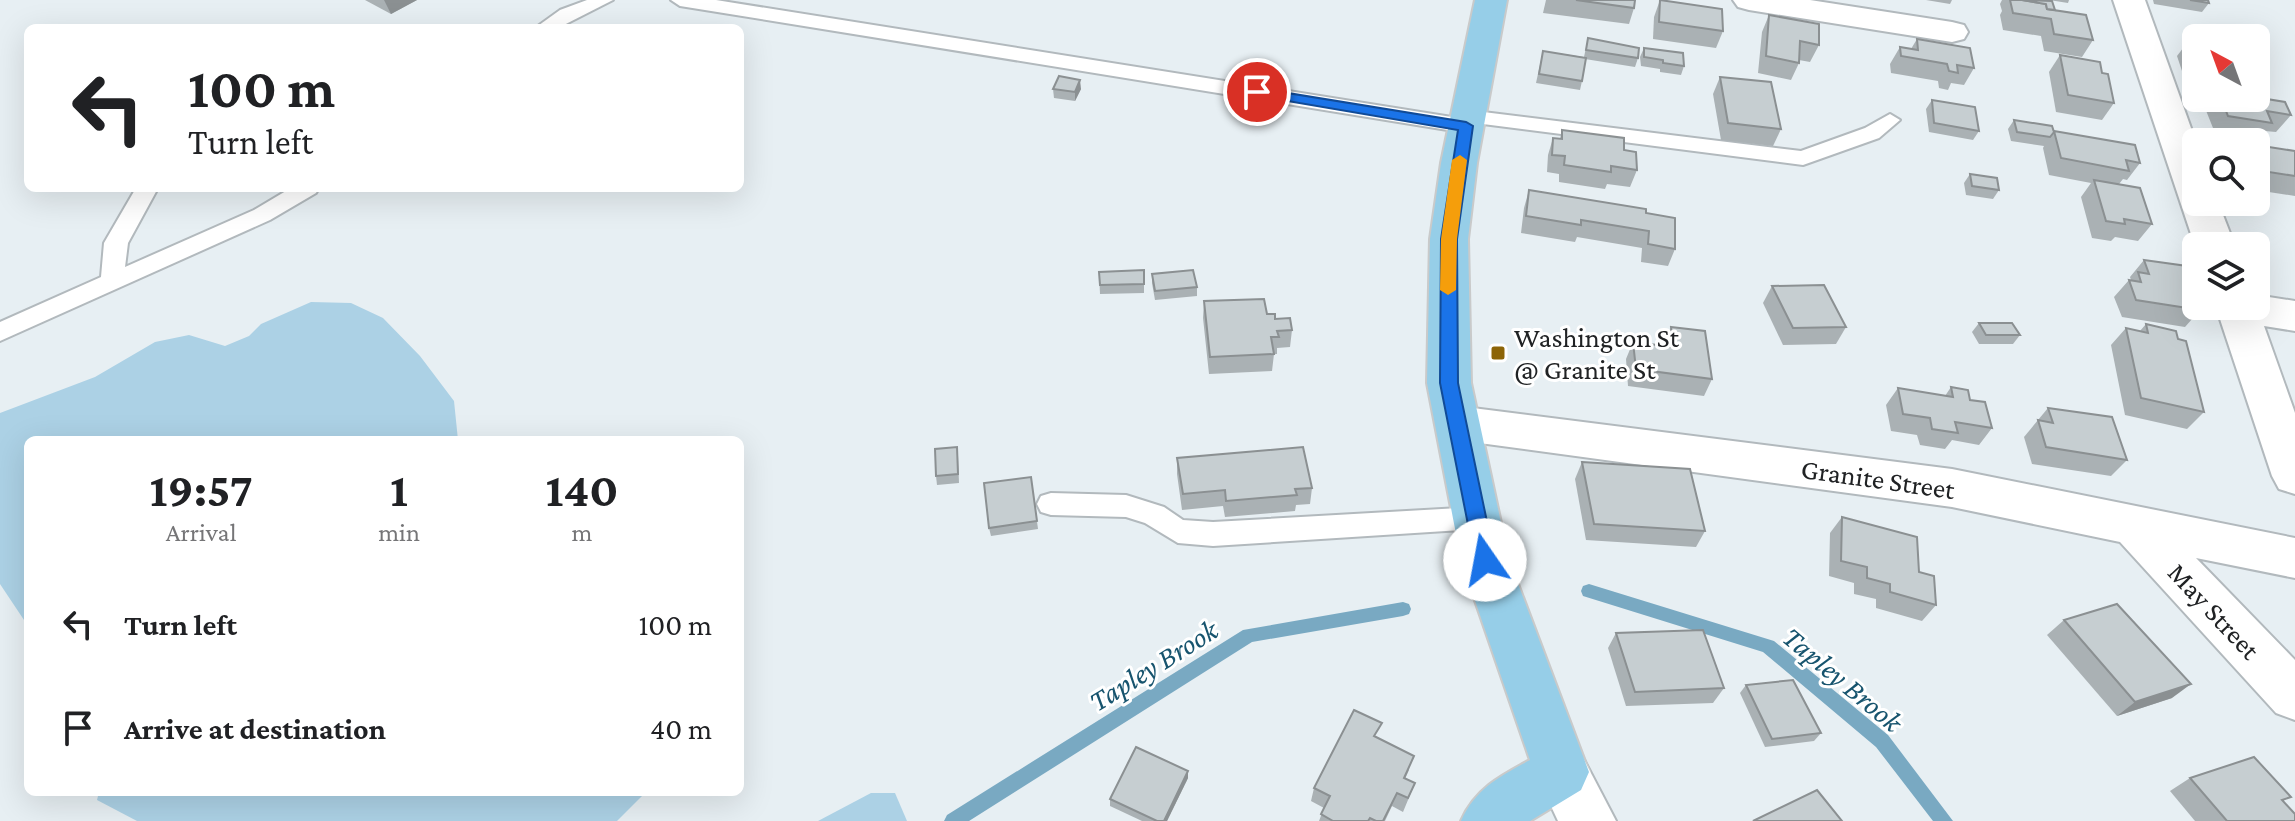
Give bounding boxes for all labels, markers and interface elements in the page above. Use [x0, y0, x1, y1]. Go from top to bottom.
north arrow [2182, 24, 2270, 112]
map controls [2182, 24, 2270, 320]
icon: left [56, 56, 160, 160]
text: 100 m [188, 57, 335, 119]
pin [1223, 58, 1291, 126]
icon: arrive [1235, 70, 1279, 114]
text: Turn left [188, 122, 313, 162]
button: search [2182, 128, 2270, 216]
button: layers [2182, 232, 2270, 320]
place label: Washington St @ Granite St [1514, 322, 1680, 385]
marker: Washington St @ Granite St [1489, 344, 1507, 362]
street label: Granite Street [1799, 453, 1957, 505]
text: 19:57 [150, 463, 253, 516]
text: 1 [390, 463, 408, 516]
text: 140 [545, 463, 618, 516]
text: Arrival [166, 518, 236, 547]
text: min [378, 518, 420, 547]
text: m [571, 518, 592, 547]
position arrow [1443, 518, 1527, 602]
street label: May Street [2162, 557, 2267, 666]
icon: left [56, 602, 100, 646]
text: Turn left [124, 608, 237, 641]
text: 100 m [638, 608, 712, 641]
water label: Tapley Brook [1083, 611, 1226, 718]
water label: Tapley Brook [1776, 620, 1911, 740]
icon: arrive [56, 706, 100, 750]
text: Arrive at destination [124, 712, 386, 745]
text: 40 m [650, 712, 712, 745]

